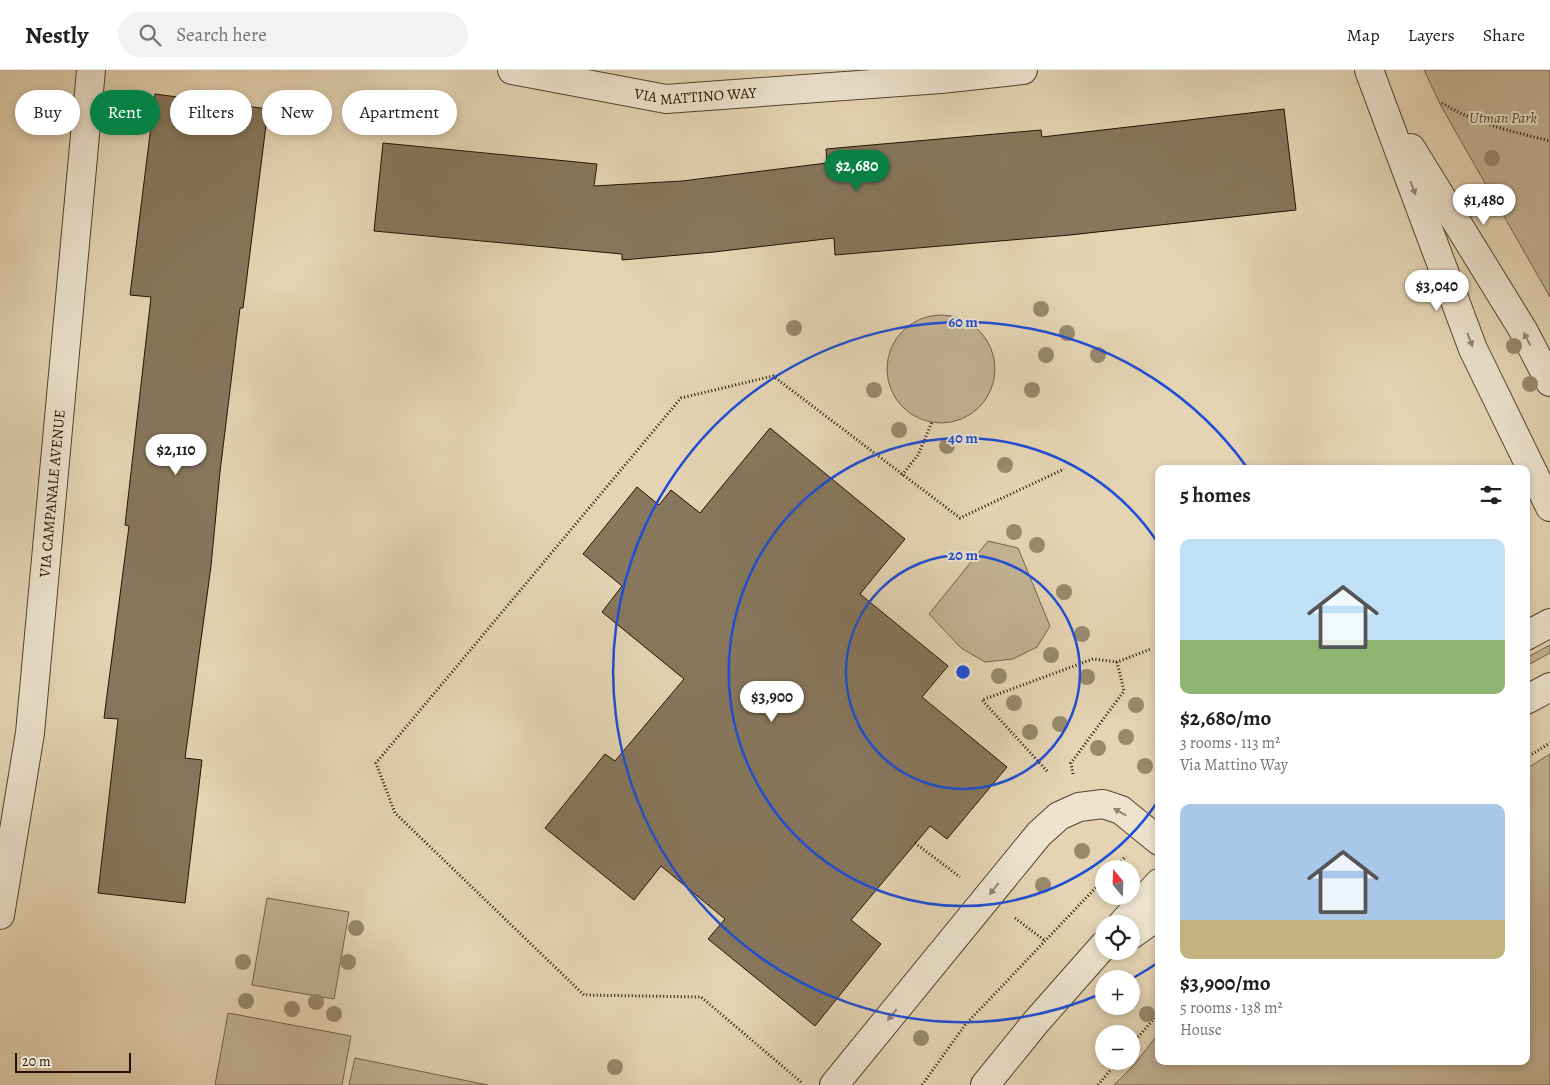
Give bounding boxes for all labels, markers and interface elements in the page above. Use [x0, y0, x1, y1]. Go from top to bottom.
search box [118, 12, 468, 57]
text: Nestly [25, 19, 88, 51]
icon: search [136, 21, 164, 49]
text: Search here [176, 22, 267, 48]
text: Map [1347, 23, 1380, 47]
text: Layers [1408, 23, 1455, 47]
text: Share [1483, 23, 1525, 47]
street label: VIA MATTINO WAY [632, 82, 758, 109]
chip: Buy [15, 90, 80, 135]
chip: Rent [90, 90, 160, 135]
chip: Filters [170, 90, 252, 135]
chip: New [262, 90, 332, 135]
chip: Apartment [342, 90, 457, 135]
park label: Utman Park [1469, 108, 1537, 128]
pin: $2,680 [816, 150, 898, 192]
text: $2,680 [836, 155, 878, 177]
one-way arrow [1409, 181, 1417, 196]
pin: $1,480 [1443, 184, 1525, 226]
text: $1,480 [1464, 189, 1504, 211]
pin: $3,040 [1396, 270, 1478, 312]
text: $3,040 [1416, 275, 1458, 297]
text: 60 m [948, 312, 978, 332]
one-way arrow [1523, 331, 1531, 346]
one-way arrow [1466, 333, 1474, 348]
street label: VIA CAMPANALE AVENUE [34, 409, 70, 579]
text: 40 m [948, 428, 978, 448]
pin: $2,110 [135, 434, 217, 476]
text: $2,110 [157, 439, 196, 461]
text: 5 homes [1180, 481, 1251, 509]
icon: filters [1477, 481, 1505, 509]
text: 20 m [948, 545, 978, 565]
icon: home [1298, 572, 1388, 662]
centre of rings [954, 663, 972, 681]
pin: $3,900 [731, 680, 813, 723]
text: $3,900 [751, 686, 793, 708]
text: $2,680/mo [1180, 704, 1271, 732]
text: 3 rooms · 113 m² [1180, 732, 1280, 754]
text: Via Mattino Way [1180, 754, 1288, 776]
one-way arrow [1113, 808, 1127, 817]
icon: home [1298, 837, 1388, 927]
north arrow [1095, 860, 1140, 905]
map controls [1095, 860, 1140, 1070]
one-way arrow [989, 882, 1000, 895]
button: locate [1095, 915, 1140, 960]
text: $3,900/mo [1180, 969, 1271, 997]
button: + [1095, 970, 1140, 1015]
text: 5 rooms · 138 m² [1180, 997, 1283, 1019]
one-way arrow [886, 1008, 897, 1021]
text: House [1180, 1019, 1222, 1041]
button: − [1095, 1025, 1140, 1070]
scale bar [15, 1050, 131, 1073]
text: 20 m [22, 1052, 51, 1071]

